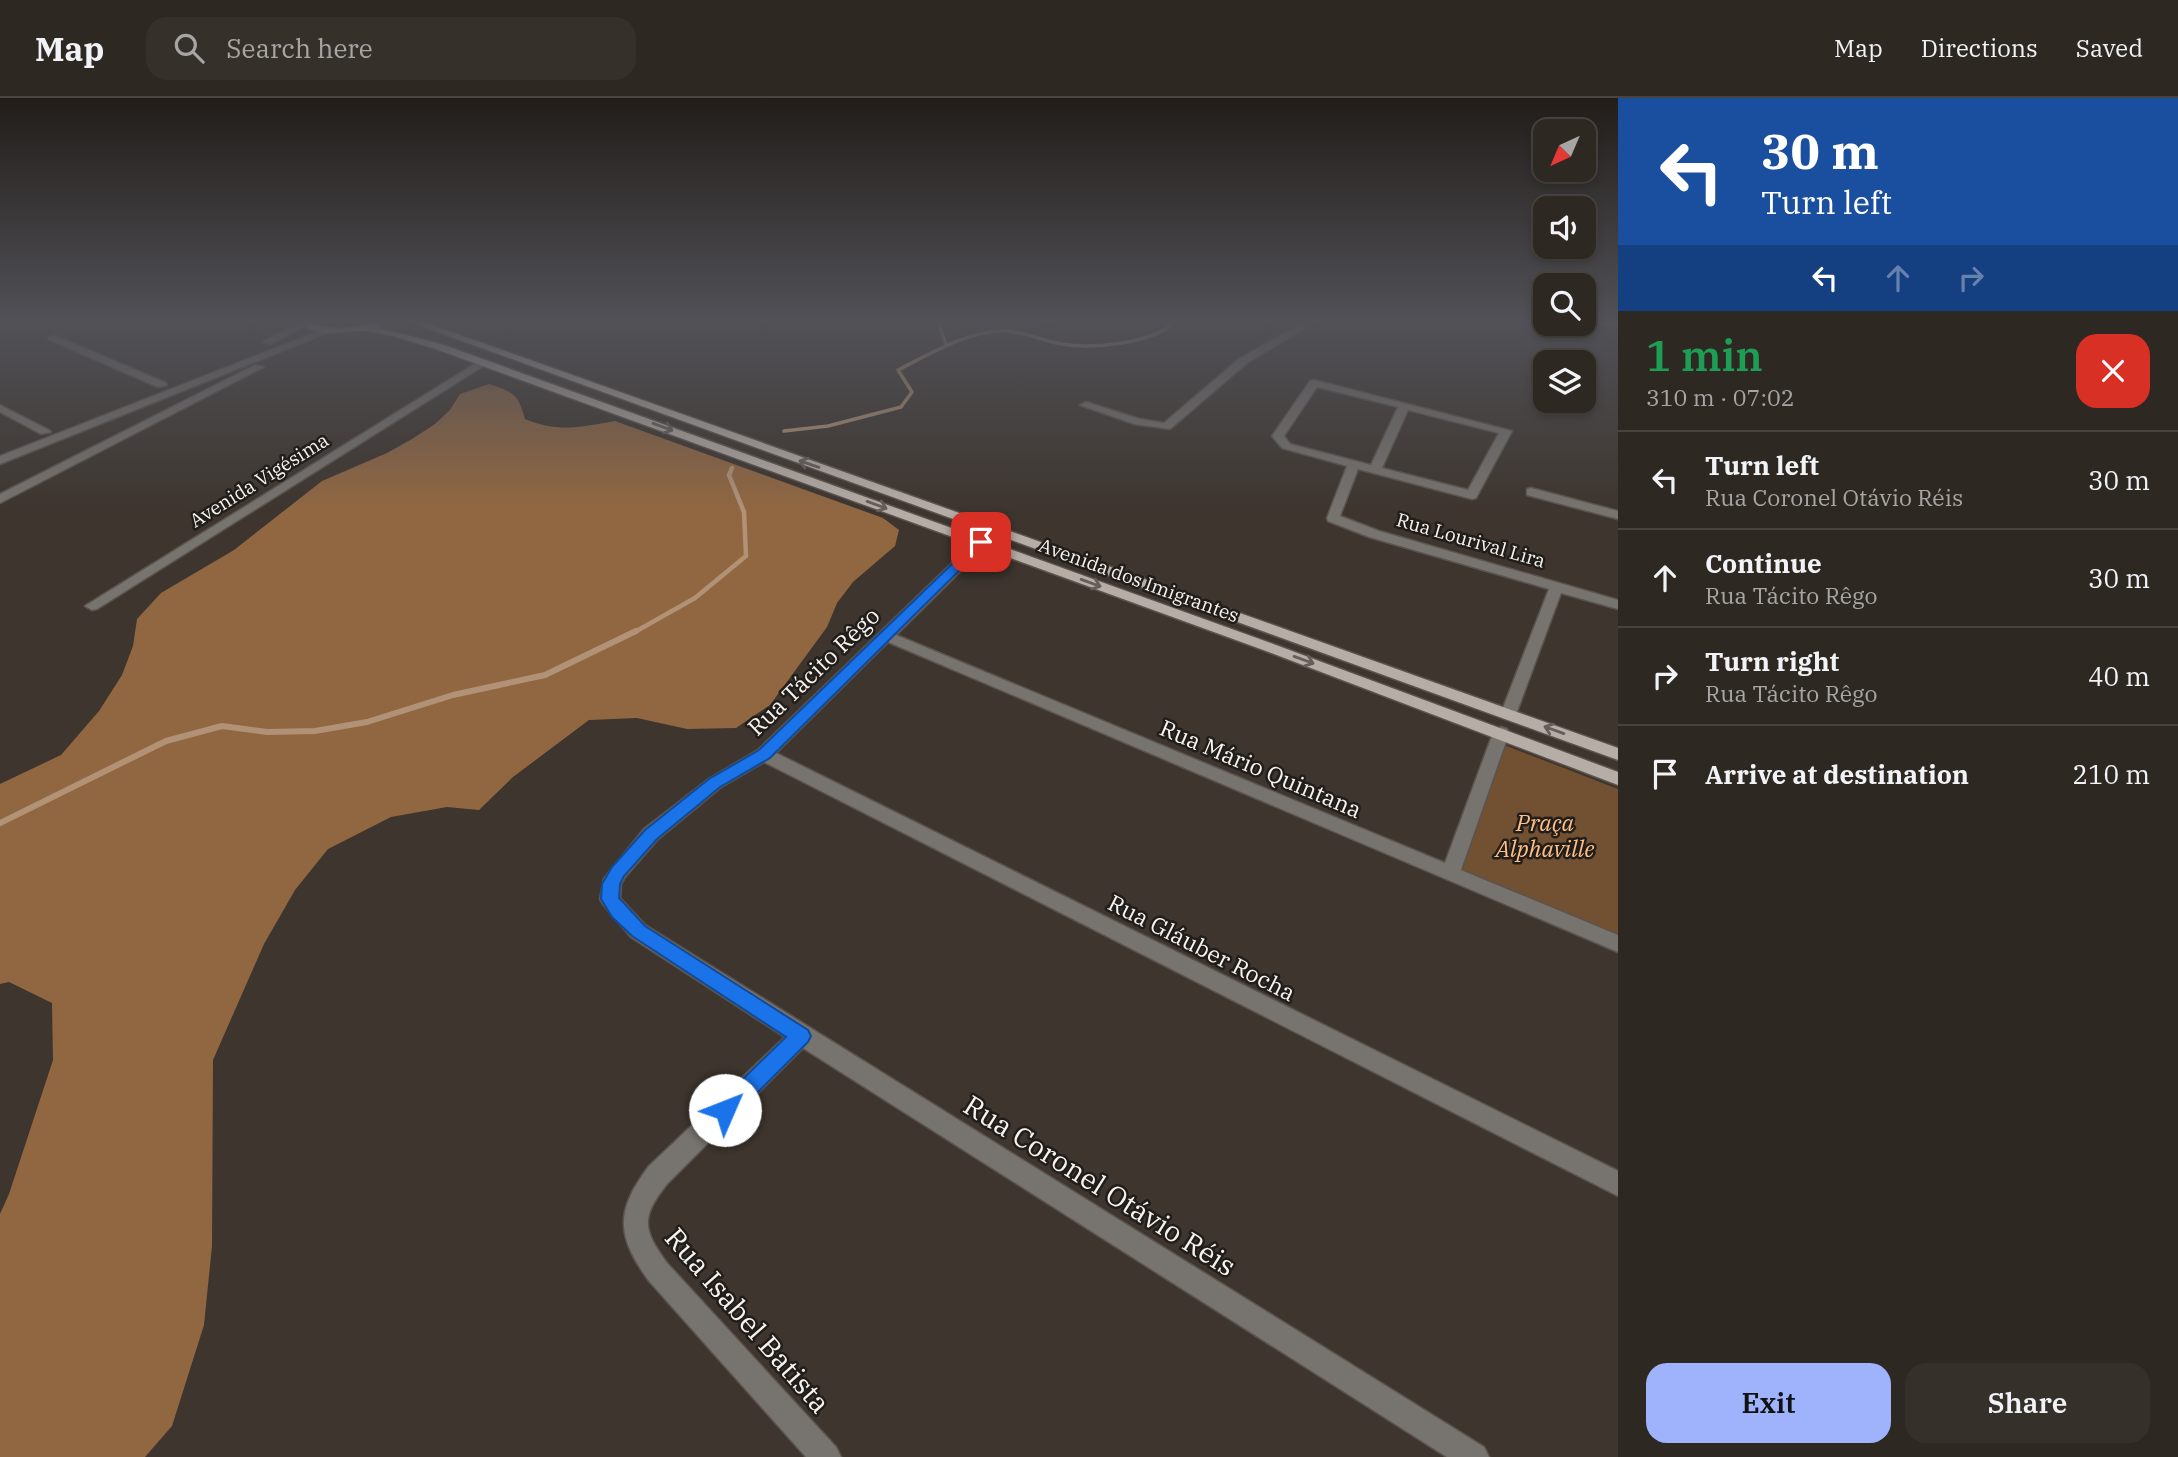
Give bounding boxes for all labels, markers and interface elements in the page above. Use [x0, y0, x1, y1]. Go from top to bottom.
search box [146, 17, 636, 80]
text: Map [35, 27, 104, 70]
icon: search [170, 29, 208, 67]
text: Search here [226, 31, 373, 65]
text: Map [1834, 32, 1883, 64]
text: Directions [1921, 32, 2038, 64]
text: Saved [2076, 32, 2143, 64]
north arrow [1533, 119, 1596, 182]
map controls [1533, 119, 1596, 413]
text: 30 m [1761, 119, 1879, 182]
icon: left [1646, 126, 1737, 217]
text: Turn left [1761, 181, 1892, 223]
button: sound [1533, 196, 1596, 259]
icon: left [1806, 259, 1844, 297]
icon: ahead [1879, 259, 1917, 297]
icon: right [1952, 259, 1990, 297]
button: search [1533, 273, 1596, 336]
text: 1 min [1646, 328, 1763, 383]
button: close [2076, 334, 2150, 408]
button: layers [1533, 350, 1596, 413]
text: 310 m · 07:02 [1646, 382, 1795, 412]
one-way arrow [652, 421, 674, 434]
street label: Avenida Vigésima [185, 428, 333, 532]
text: Turn left [1705, 448, 1819, 482]
one-way arrow [799, 457, 821, 469]
icon: left [1646, 461, 1684, 499]
text: 30 m [2088, 463, 2150, 497]
text: Rua Coronel Otávio Réis [1705, 482, 1963, 512]
one-way arrow [865, 500, 887, 512]
street label: Rua Lourival Lira [1394, 507, 1548, 573]
pin [951, 512, 1011, 572]
icon: arrive [962, 523, 1000, 561]
street label: Avenida dos Imigrantes [1036, 533, 1242, 627]
text: Continue [1705, 546, 1822, 580]
icon: ahead [1646, 559, 1684, 597]
text: 30 m [2088, 561, 2150, 595]
one-way arrow [1079, 577, 1101, 590]
text: Rua Tácito Rêgo [1705, 580, 1877, 610]
street label: Rua Tácito Rêgo [741, 600, 885, 742]
text: Turn right [1705, 644, 1839, 678]
one-way arrow [1293, 655, 1315, 668]
icon: right [1646, 657, 1684, 695]
text: 40 m [2088, 659, 2150, 693]
text: Rua Tácito Rêgo [1705, 678, 1877, 708]
street label: Rua Mário Quintana [1156, 712, 1366, 824]
one-way arrow [1543, 723, 1565, 735]
icon: arrive [1646, 755, 1684, 793]
text: Arrive at destination [1705, 757, 1969, 791]
text: 210 m [2072, 757, 2150, 791]
park label: Praça Alphaville [1494, 807, 1594, 863]
street label: Rua Gláuber Rocha [1103, 887, 1301, 1007]
position arrow [688, 1073, 762, 1147]
street label: Rua Coronel Otávio Réis [957, 1086, 1243, 1284]
street label: Rua Isabel Batista [657, 1219, 839, 1421]
button: Exit [1646, 1363, 1891, 1443]
button: Share [1905, 1363, 2150, 1443]

